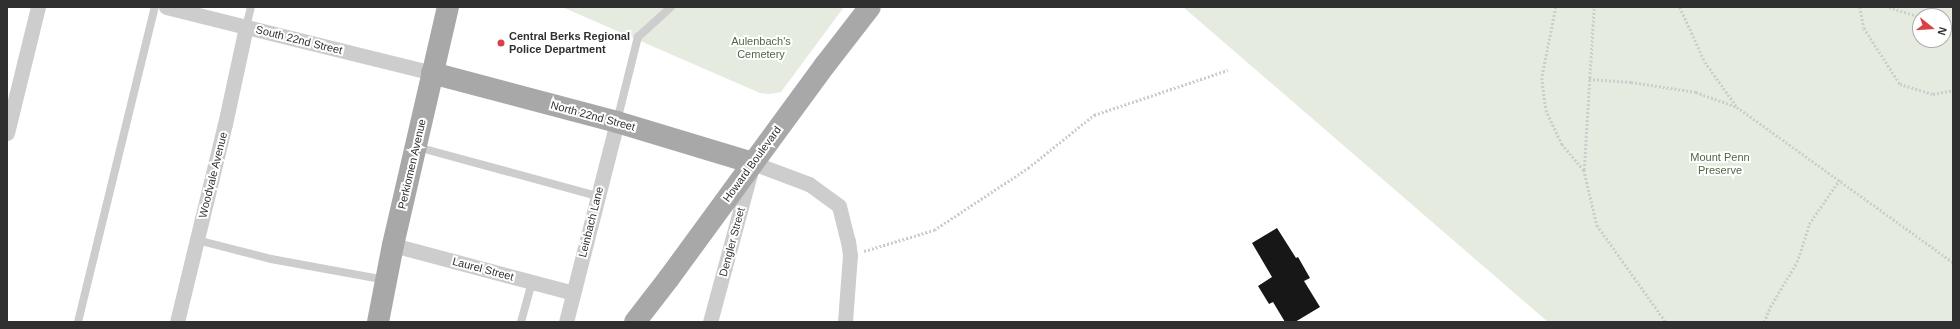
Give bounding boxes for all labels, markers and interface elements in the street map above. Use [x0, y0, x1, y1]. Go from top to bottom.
north arrow [1912, 8, 1952, 48]
street label: South 22nd Street [254, 23, 344, 57]
text: N [1936, 26, 1949, 37]
place label: Central Berks Regional Police Department [509, 30, 630, 56]
park label: Aulenbach's Cemetery [731, 35, 791, 61]
marker: Central Berks Regional Police Department [496, 38, 506, 48]
street label: North 22nd Street [549, 98, 637, 134]
street label: Perkiomen Avenue [395, 117, 429, 211]
street label: Howard Boulevard [720, 124, 784, 204]
street label: Woodvale Avenue [196, 130, 230, 220]
park label: Mount Penn Preserve [1690, 151, 1750, 177]
street label: Leinbach Lane [576, 185, 606, 259]
street label: Dengler Street [716, 206, 748, 278]
street label: Laurel Street [451, 254, 515, 284]

